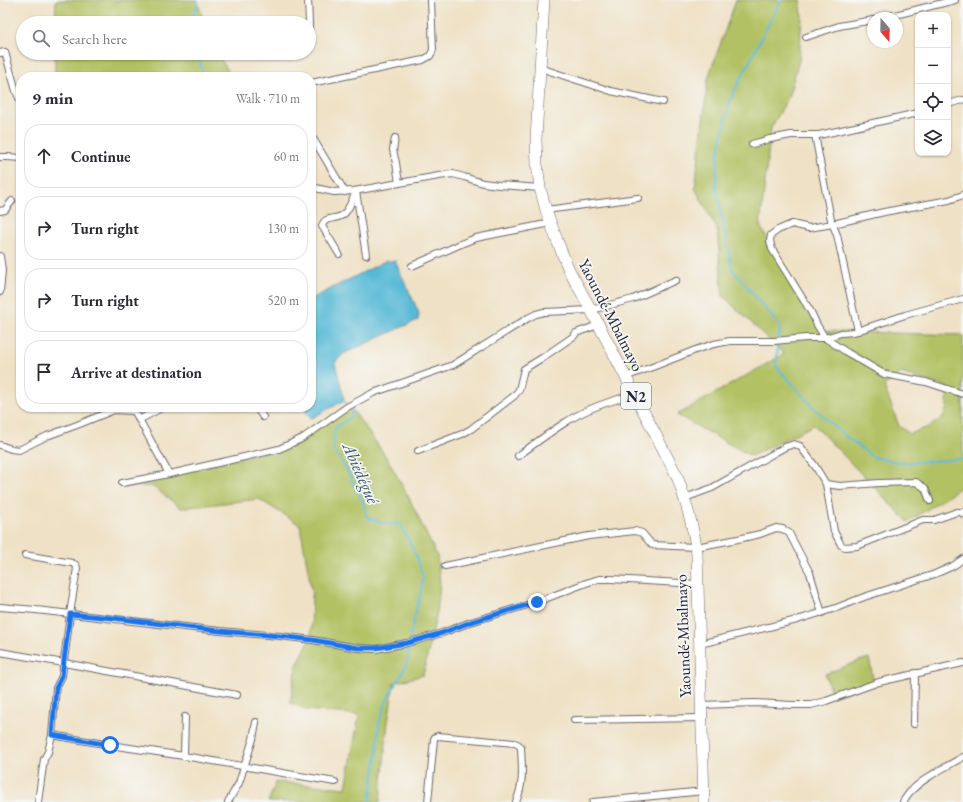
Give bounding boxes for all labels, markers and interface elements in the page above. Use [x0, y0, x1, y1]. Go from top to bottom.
north arrow [867, 12, 903, 48]
map controls [915, 12, 951, 156]
button: + [915, 12, 951, 48]
search box [16, 16, 316, 60]
icon: search [30, 27, 52, 49]
text: Search here [62, 29, 127, 48]
button: − [915, 48, 951, 84]
button: locate [915, 84, 951, 120]
text: 9 min [32, 87, 73, 109]
text: Walk · 710 m [236, 90, 300, 107]
button: layers [915, 120, 951, 156]
icon: ahead [33, 145, 55, 167]
text: Continue [71, 147, 131, 166]
text: 60 m [274, 148, 299, 165]
icon: right [33, 217, 55, 239]
text: Turn right [71, 219, 139, 238]
text: 130 m [268, 220, 299, 237]
street label: Yaoundé-Mbalmayo [574, 255, 648, 375]
icon: right [33, 289, 55, 311]
text: Turn right [71, 291, 139, 310]
text: 520 m [268, 292, 299, 309]
icon: arrive [33, 361, 55, 383]
text: Arrive at destination [71, 363, 202, 382]
road number: N2 [621, 383, 651, 409]
water label: Abiédégué [337, 437, 385, 509]
street label: Yaoundé-Mbalmayo [670, 574, 696, 698]
route end [528, 593, 546, 611]
route start [101, 736, 119, 754]

